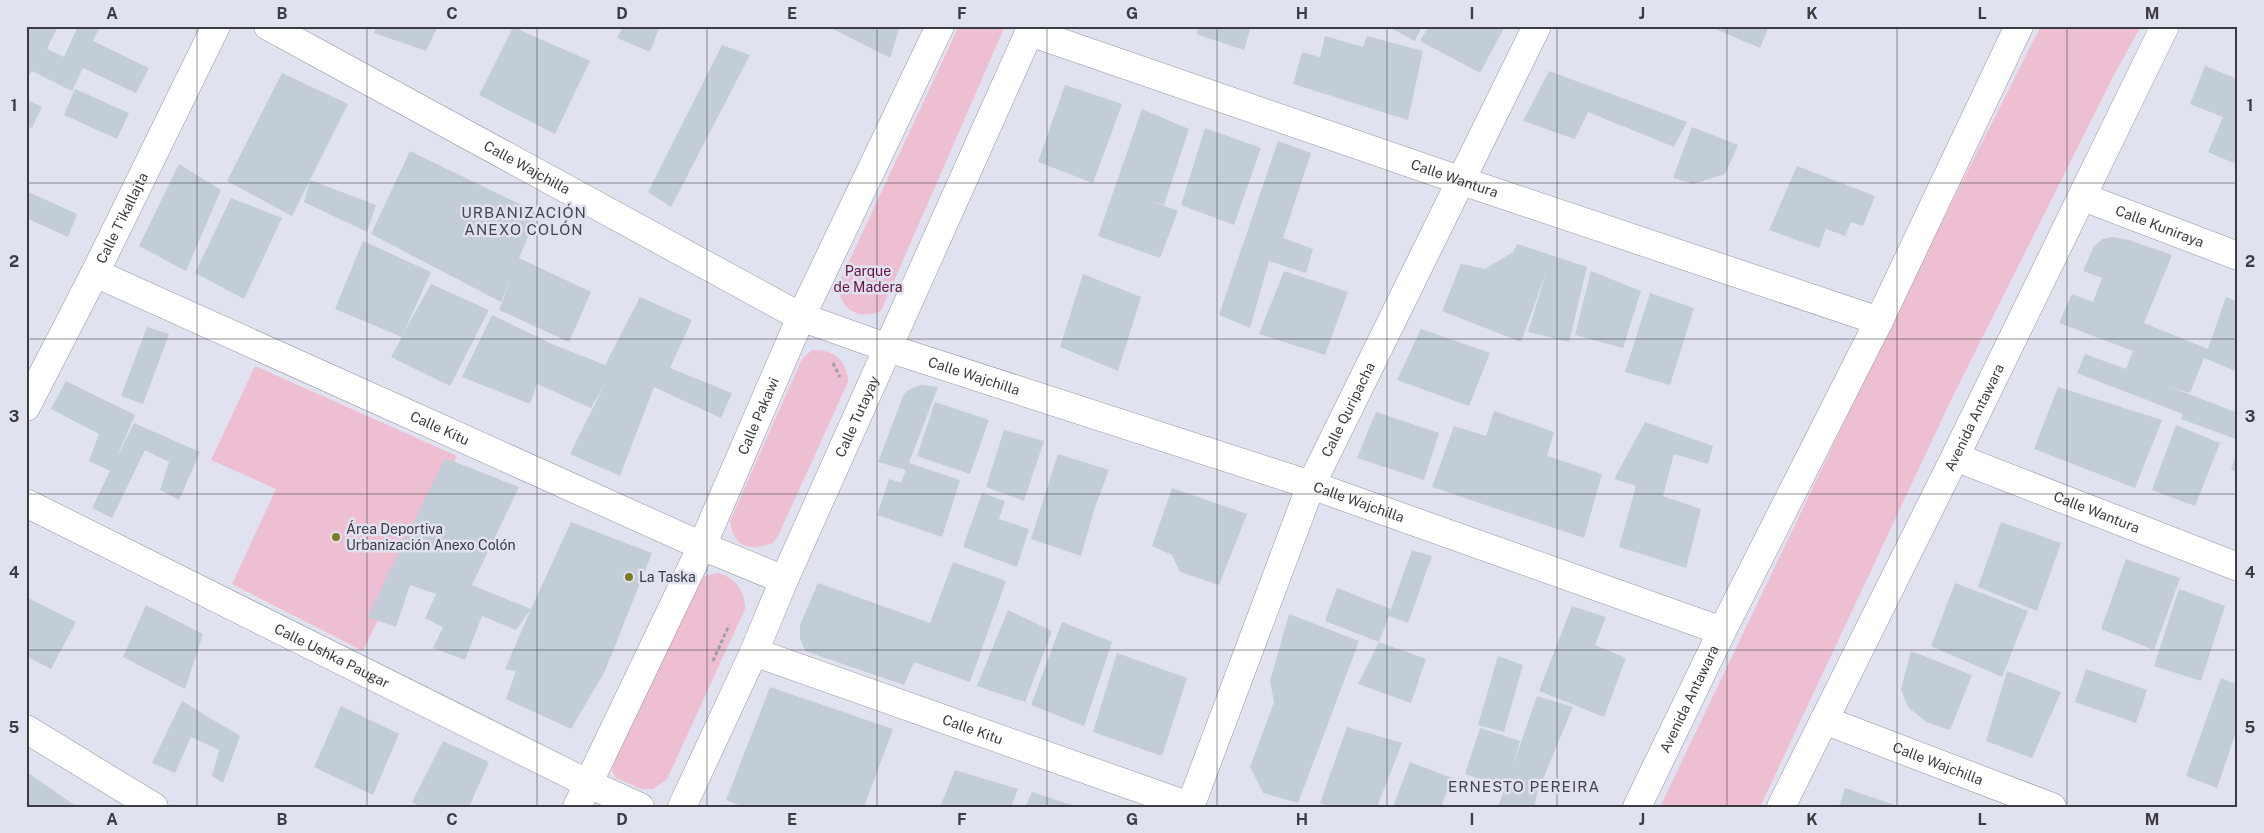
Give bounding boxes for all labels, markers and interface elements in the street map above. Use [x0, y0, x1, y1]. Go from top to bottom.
text: A [106, 4, 118, 23]
text: B [277, 4, 288, 23]
text: C [446, 4, 458, 23]
text: D [616, 4, 628, 23]
text: E [787, 4, 797, 23]
text: F [957, 4, 967, 23]
text: G [1126, 4, 1138, 23]
text: H [1296, 4, 1308, 23]
text: I [1470, 4, 1474, 23]
text: J [1639, 4, 1645, 23]
text: K [1806, 4, 1818, 23]
text: L [1977, 4, 1987, 23]
text: M [2145, 4, 2159, 23]
text: 1 [11, 96, 17, 115]
text: 1 [2247, 96, 2253, 115]
street label: Calle Wajchilla [481, 137, 573, 197]
street label: Calle Wantura [1409, 156, 1500, 201]
street label: Calle T'ikallajta [93, 170, 151, 266]
street label: Calle Kuniraya [2113, 202, 2206, 250]
district label: URBANIZACIÓN ANEXO COLÓN [461, 203, 587, 238]
text: 2 [9, 252, 19, 271]
text: 2 [2245, 252, 2255, 271]
park label: Parque de Madera [834, 263, 902, 295]
street label: Calle Wajchilla [926, 354, 1022, 398]
street label: Calle Quripacha [1318, 360, 1378, 460]
street label: Avenida Antawara [1941, 361, 2007, 474]
street label: Calle Tutayay [832, 373, 883, 460]
street label: Calle Pakawi [734, 375, 782, 457]
text: 3 [9, 407, 19, 426]
text: 3 [2245, 407, 2255, 426]
street label: Calle Kitu [408, 408, 472, 448]
street label: Calle Wajchilla [1311, 478, 1406, 526]
street label: Calle Wantura [2051, 488, 2142, 536]
place label: Área Deportiva Urbanización Anexo Colón [346, 520, 516, 553]
marker: Área Deportiva Urbanización Anexo Colón [330, 531, 342, 543]
text: 4 [9, 563, 20, 582]
text: 4 [2245, 563, 2256, 582]
place label: La Taska [639, 569, 696, 585]
marker: La Taska [623, 571, 635, 583]
street label: Calle Ushka Paugar [272, 620, 392, 691]
street label: Avenida Antawara [1657, 643, 1722, 755]
street label: Calle Kitu [940, 711, 1005, 747]
text: 5 [9, 718, 20, 737]
text: 5 [2245, 718, 2256, 737]
street label: Calle Wajchilla [1891, 739, 1985, 788]
district label: ERNESTO PEREIRA [1448, 778, 1600, 795]
text: A [106, 810, 118, 829]
text: B [277, 810, 288, 829]
text: C [446, 810, 458, 829]
text: D [616, 810, 628, 829]
text: E [787, 810, 797, 829]
text: F [957, 810, 967, 829]
text: G [1126, 810, 1138, 829]
text: H [1296, 810, 1308, 829]
text: I [1470, 810, 1474, 829]
text: J [1639, 810, 1645, 829]
text: K [1806, 810, 1818, 829]
text: L [1977, 810, 1987, 829]
text: M [2145, 810, 2159, 829]

